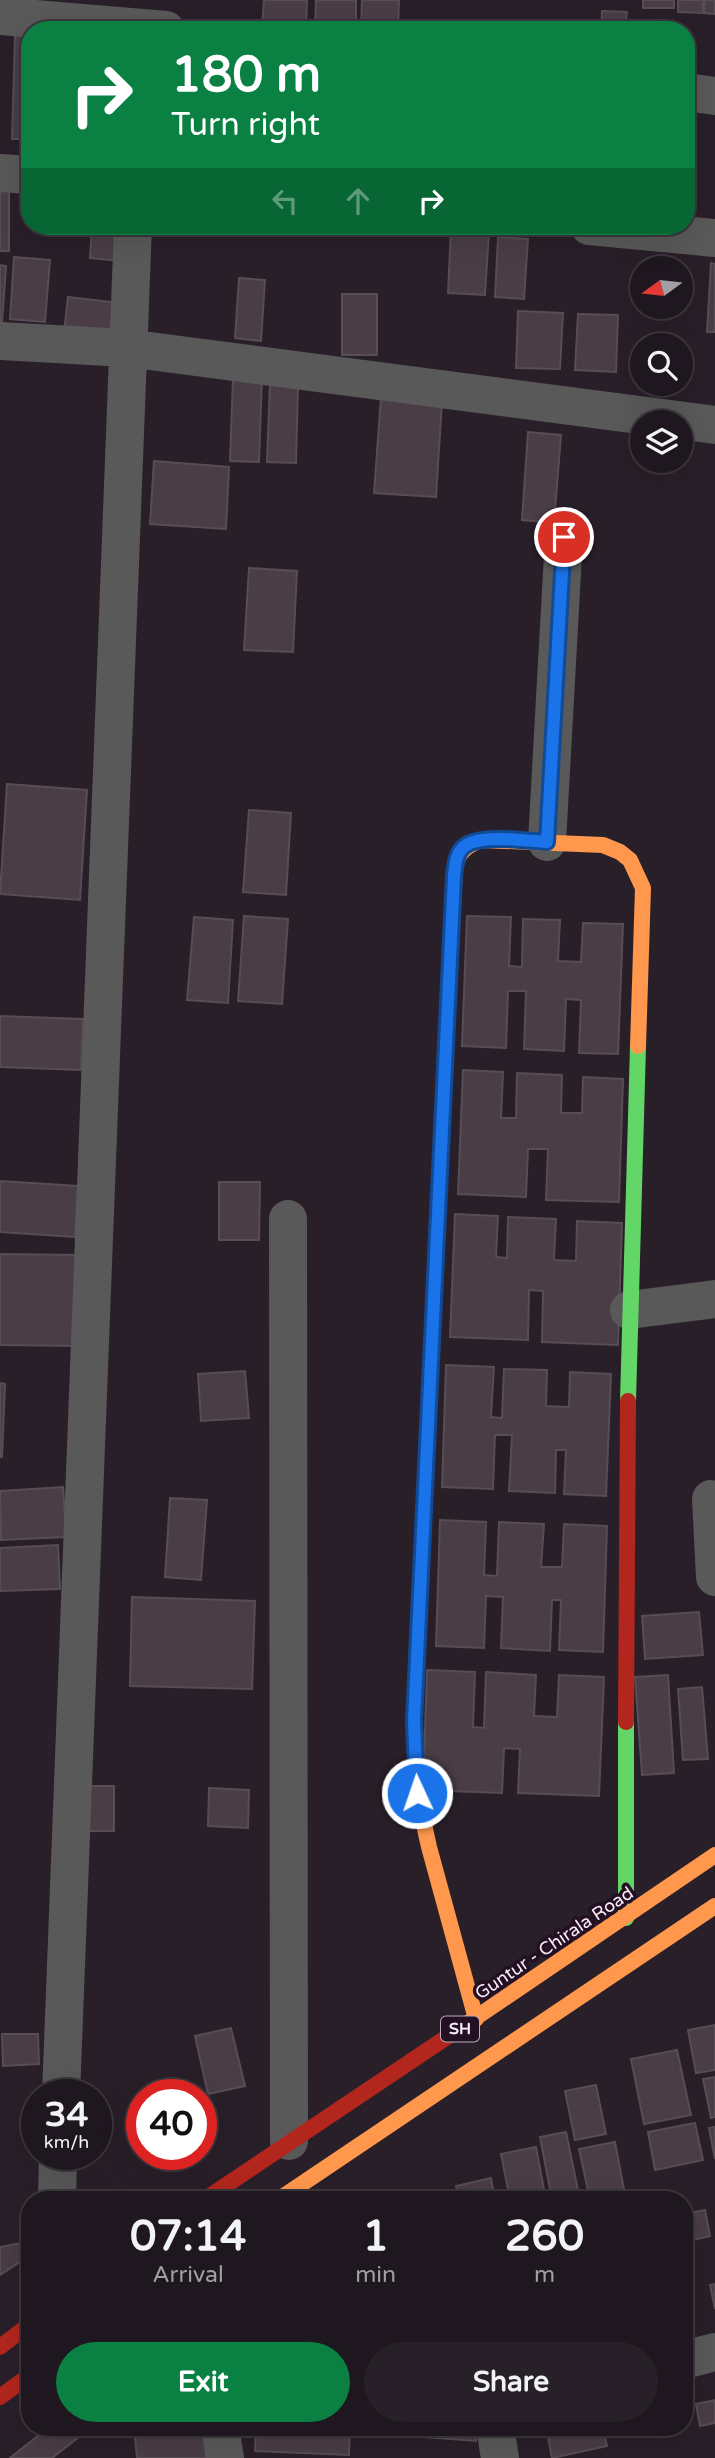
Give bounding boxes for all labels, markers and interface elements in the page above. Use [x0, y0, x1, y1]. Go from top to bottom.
text: 180 m [171, 46, 321, 105]
icon: right [56, 49, 147, 140]
text: Turn right [171, 106, 320, 144]
icon: left [266, 182, 304, 220]
icon: ahead [339, 182, 377, 220]
icon: right [412, 182, 450, 220]
north arrow [630, 256, 693, 318]
map controls [630, 256, 693, 473]
button: search [630, 333, 693, 396]
button: layers [630, 410, 693, 473]
pin [534, 507, 594, 567]
icon: arrive [545, 518, 583, 556]
position arrow [380, 1756, 454, 1830]
street label: Guntur - Chirala Road [471, 1882, 637, 2004]
road number: SH [441, 2016, 479, 2041]
speed limit sign: 40 [126, 2079, 217, 2170]
text: 34 [45, 2094, 88, 2136]
text: km/h [44, 2131, 89, 2153]
text: 07:14 [130, 2211, 246, 2262]
text: 1 [362, 2211, 389, 2262]
text: 260 [505, 2211, 584, 2262]
text: Arrival [153, 2261, 224, 2289]
text: min [355, 2261, 396, 2289]
text: m [534, 2261, 555, 2289]
button: Exit [56, 2342, 350, 2422]
button: Share [364, 2342, 658, 2422]

